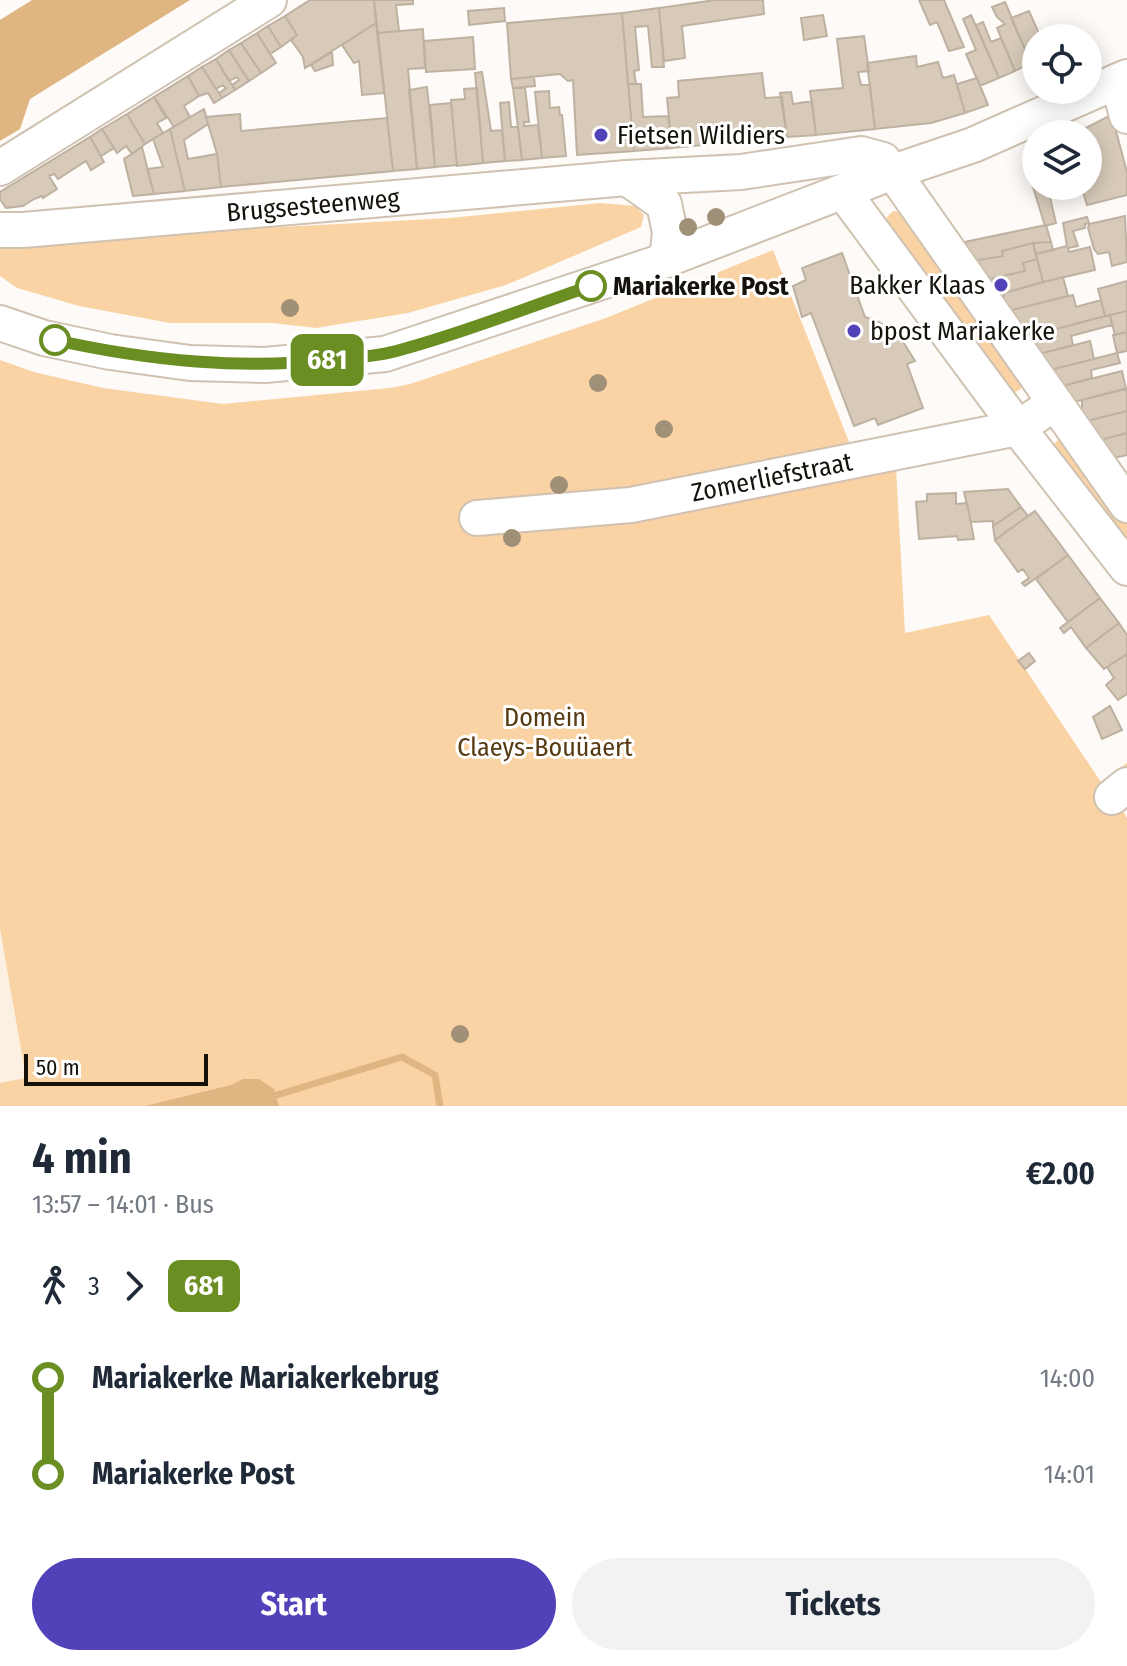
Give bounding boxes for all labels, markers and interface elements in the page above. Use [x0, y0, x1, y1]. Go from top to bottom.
map controls [1022, 24, 1102, 200]
button: locate [1022, 24, 1102, 104]
place label: Fietsen Wildiers [617, 120, 785, 151]
button: layers [1022, 120, 1102, 200]
marker: Fietsen Wildiers [592, 126, 610, 144]
street label: Brugsesteenweg [225, 182, 402, 228]
place label: Bakker Klaas [849, 270, 985, 301]
marker: Mariakerke Post [576, 271, 606, 301]
place label: Mariakerke Post [613, 271, 790, 302]
marker: Bakker Klaas [992, 276, 1010, 294]
place label: bpost Mariakerke [870, 316, 1055, 347]
marker: bpost Mariakerke [845, 322, 863, 340]
unlabelled marker [40, 325, 70, 355]
line badge: 681 [281, 334, 373, 386]
text: 681 [307, 343, 347, 376]
street label: Zomerliefstraat [689, 446, 855, 508]
park label: Domein Claeys-Bouüaert [457, 702, 633, 763]
scale bar [24, 1050, 208, 1086]
text: 50 m [36, 1054, 80, 1081]
text: 4 min [32, 1132, 132, 1185]
text: €2.00 [1026, 1156, 1095, 1192]
text: 13:57 – 14:01 · Bus [32, 1189, 214, 1220]
icon: walk [32, 1264, 76, 1308]
icon: forward [112, 1264, 156, 1308]
text: 681 [184, 1269, 224, 1302]
text: 3 [88, 1271, 100, 1302]
text: Mariakerke Mariakerkebrug [92, 1360, 439, 1396]
text: 14:00 [1040, 1363, 1095, 1394]
text: Mariakerke Post [92, 1456, 295, 1492]
text: 14:01 [1044, 1459, 1095, 1490]
button: Start [32, 1558, 556, 1650]
button: Tickets [572, 1558, 1095, 1650]

